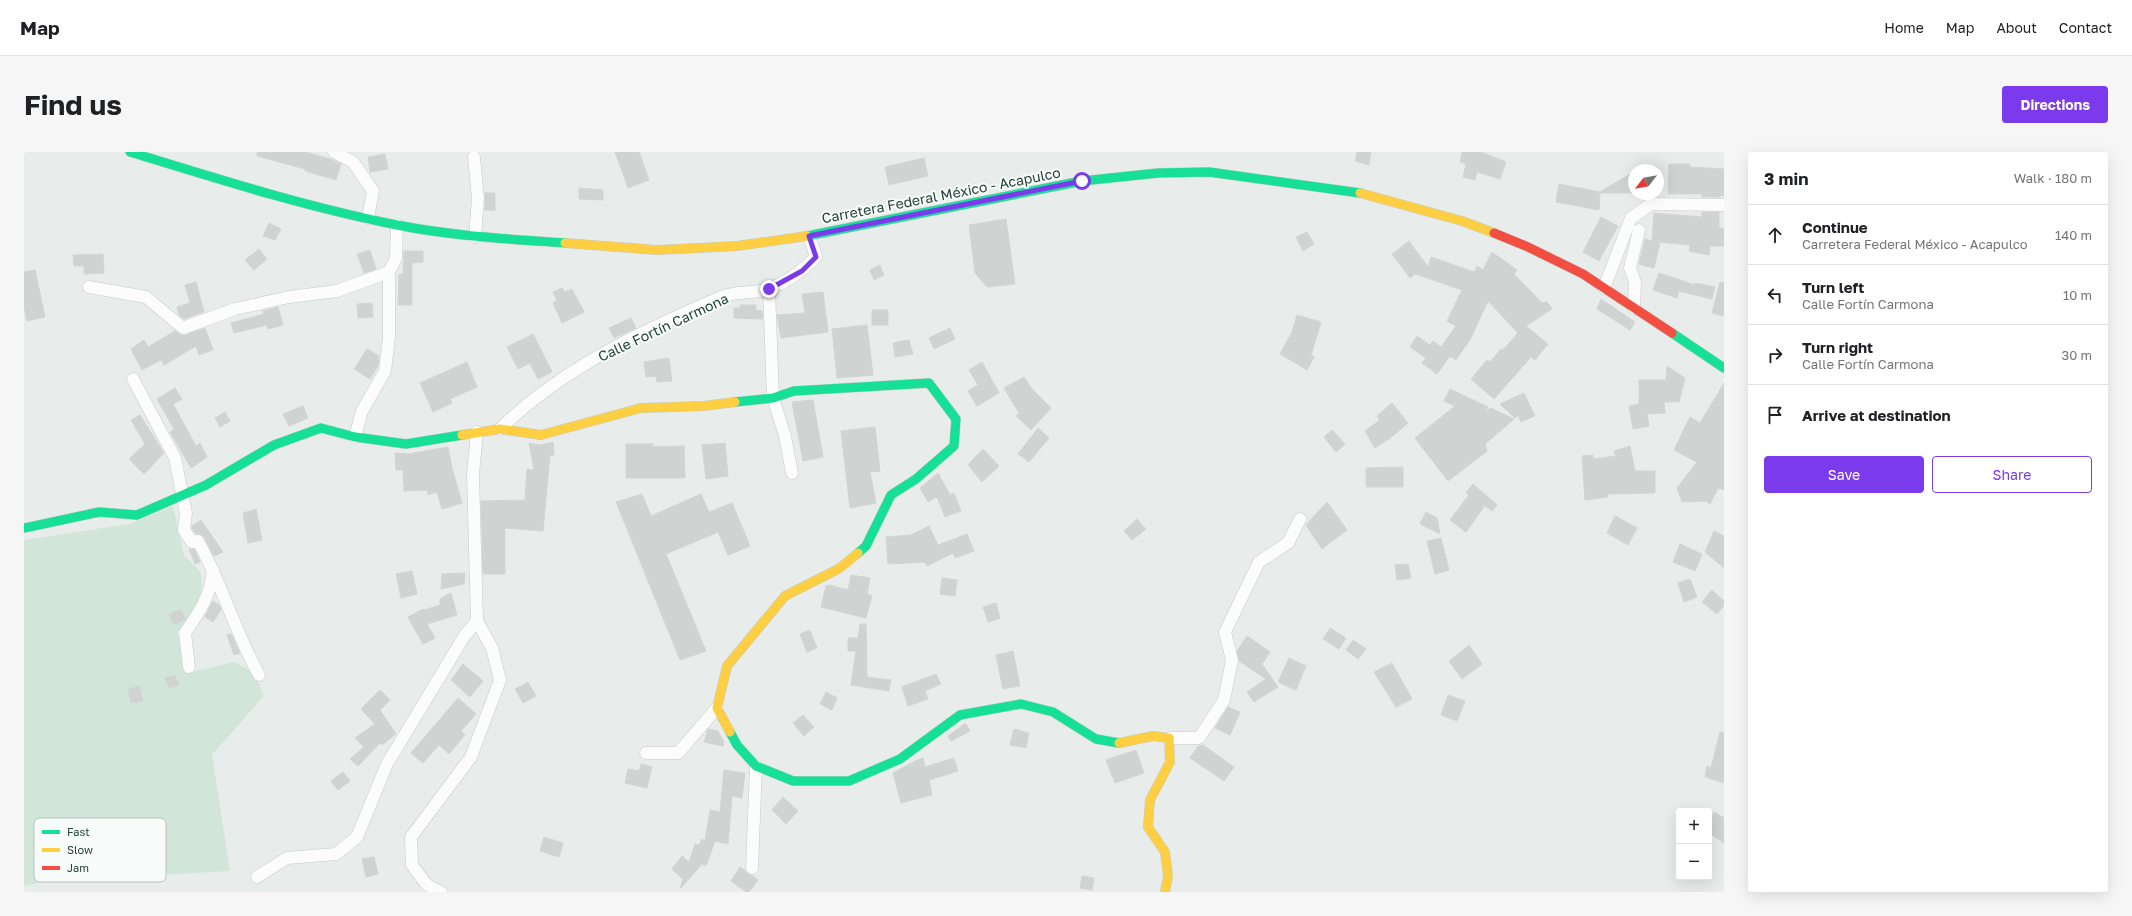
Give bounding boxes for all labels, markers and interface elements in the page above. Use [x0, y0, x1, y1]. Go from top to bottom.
text: Map [20, 16, 60, 39]
text: Home [1884, 19, 1924, 36]
text: Map [1946, 19, 1974, 36]
text: About [1996, 19, 2037, 36]
text: Contact [2059, 19, 2112, 36]
button: Directions [2002, 86, 2108, 123]
text: Find us [24, 88, 122, 121]
street label: Carretera Federal México - Acapulco [820, 163, 1062, 227]
north arrow [1628, 164, 1664, 200]
text: 3 min [1764, 168, 1808, 189]
text: Walk · 180 m [2014, 170, 2092, 186]
route start [1073, 172, 1091, 190]
text: Continue [1802, 218, 1868, 236]
icon: ahead [1764, 224, 1786, 246]
text: 140 m [2055, 227, 2092, 243]
text: Carretera Federal México - Acapulco [1802, 236, 2028, 252]
text: Turn left [1802, 278, 1864, 296]
route end [760, 280, 778, 298]
icon: left [1764, 284, 1786, 306]
text: 10 m [2063, 287, 2092, 303]
street label: Calle Fortín Carmona [595, 289, 731, 365]
text: Calle Fortín Carmona [1802, 296, 1934, 312]
text: Turn right [1802, 338, 1873, 356]
icon: right [1764, 344, 1786, 366]
text: 30 m [2062, 347, 2092, 363]
text: Calle Fortín Carmona [1802, 356, 1934, 372]
icon: arrive [1764, 404, 1786, 426]
text: Arrive at destination [1802, 406, 1951, 424]
button: Save [1764, 456, 1924, 493]
button: Share [1932, 456, 2092, 493]
map controls [1676, 808, 1712, 880]
button: + [1676, 808, 1712, 844]
legend [34, 818, 166, 882]
text: Fast [67, 825, 90, 838]
text: Slow [67, 843, 93, 856]
button: − [1676, 844, 1712, 880]
text: Jam [67, 861, 89, 874]

